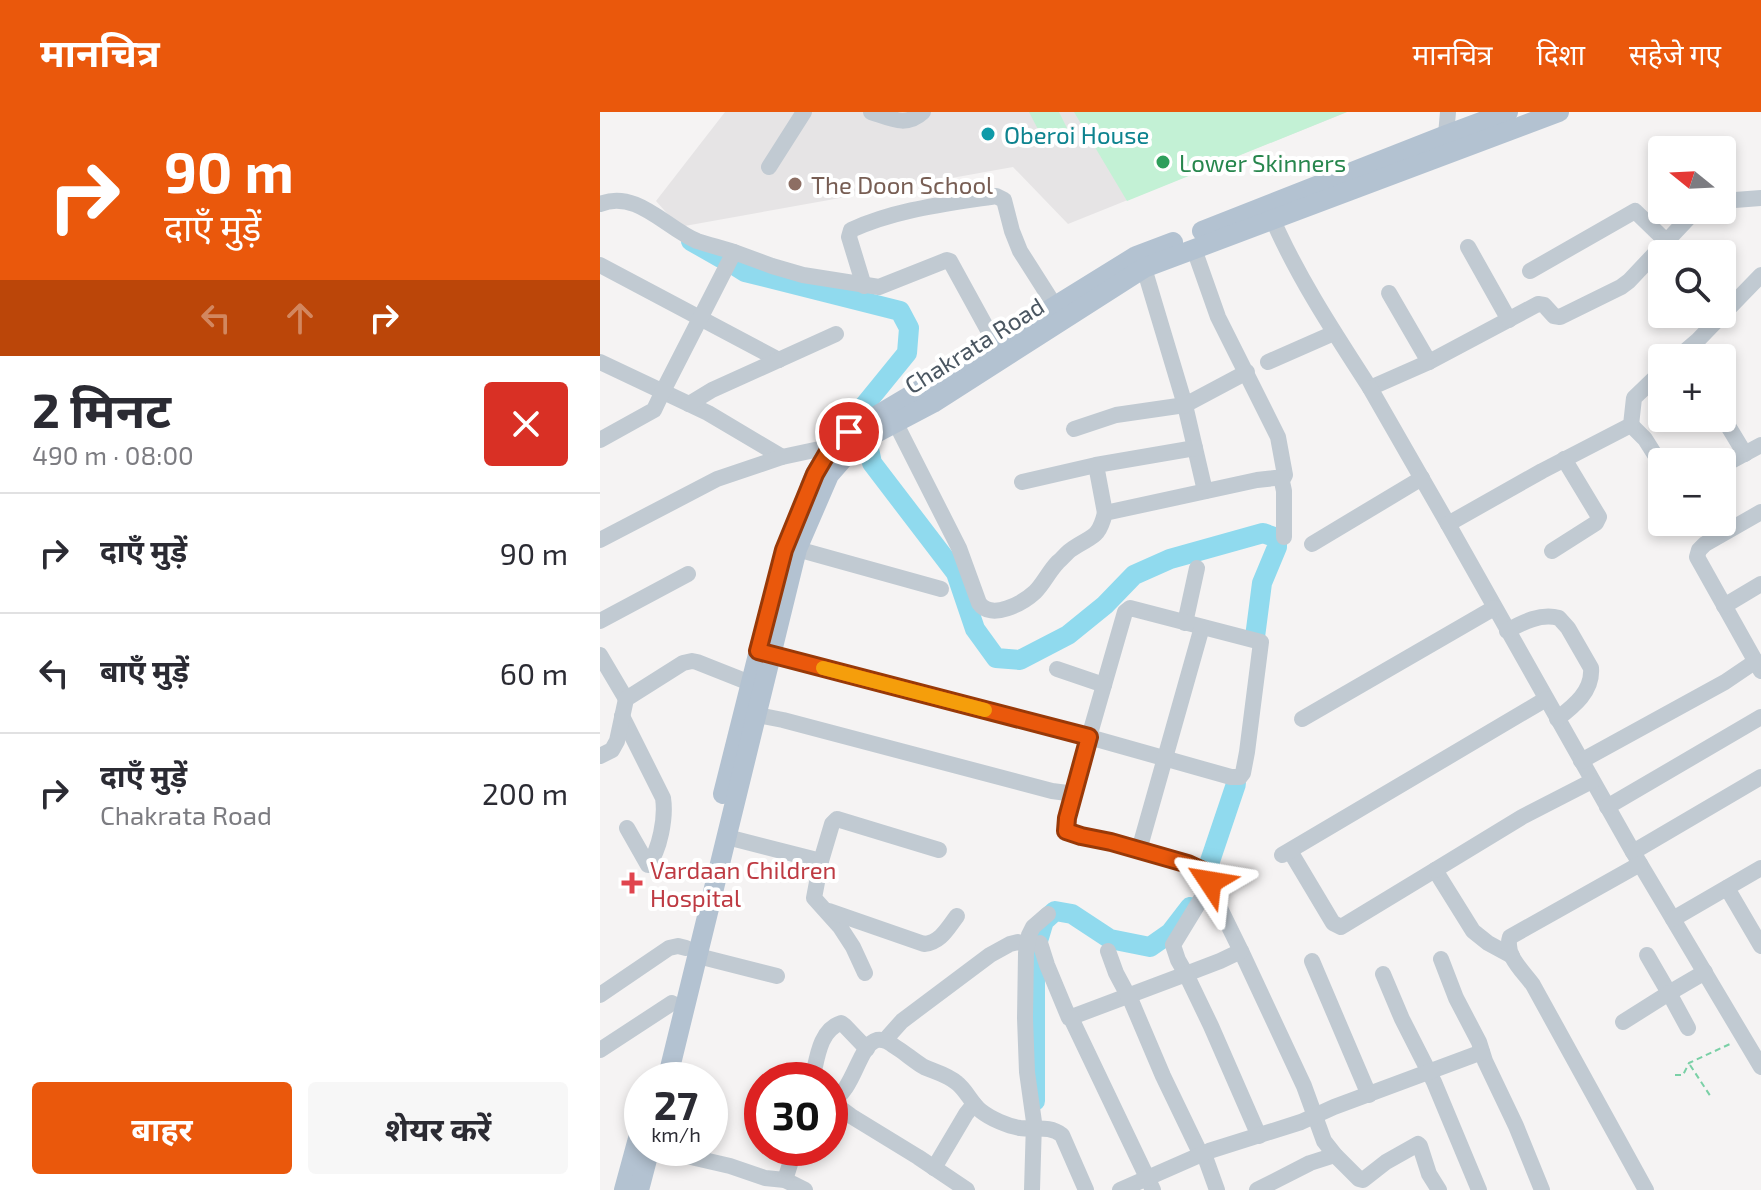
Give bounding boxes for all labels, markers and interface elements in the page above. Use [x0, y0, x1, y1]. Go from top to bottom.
text: मानचित्र [40, 29, 160, 75]
text: मानचित्र [1412, 37, 1493, 71]
text: दिशा [1537, 37, 1585, 71]
text: सहेजे गए [1629, 37, 1721, 71]
place label: Oberoi House [1004, 120, 1149, 149]
marker: Oberoi House [979, 125, 997, 143]
north arrow [1648, 136, 1736, 224]
map controls [1648, 136, 1736, 536]
text: 90 m [164, 137, 294, 204]
icon: right [32, 144, 136, 248]
place label: Lower Skinners [1179, 148, 1346, 177]
marker: Lower Skinners [1154, 153, 1172, 171]
place label: The Doon School [811, 170, 993, 199]
marker: The Doon School [786, 175, 804, 193]
text: दाएँ मुड़ें [164, 205, 261, 248]
button: search [1648, 240, 1736, 328]
street label: Chakrata Road [899, 291, 1049, 399]
icon: left [194, 296, 238, 340]
icon: ahead [278, 296, 322, 340]
icon: right [362, 296, 406, 340]
button: + [1648, 344, 1736, 432]
text: 2 मिनट [32, 380, 171, 438]
button: close [484, 382, 568, 466]
pin [815, 398, 883, 466]
icon: arrive [827, 410, 871, 454]
text: 490 m · 08:00 [32, 439, 194, 470]
button: − [1648, 448, 1736, 536]
icon: right [32, 531, 76, 575]
text: दाएँ मुड़ें [100, 532, 187, 568]
text: 90 m [500, 535, 568, 571]
icon: left [32, 651, 76, 695]
text: बाएँ मुड़ें [100, 652, 189, 688]
text: 60 m [500, 655, 568, 691]
text: दाएँ मुड़ें [100, 757, 187, 793]
icon: right [32, 771, 76, 815]
text: 200 m [482, 775, 568, 811]
text: Chakrata Road [100, 799, 272, 830]
position arrow [1168, 840, 1252, 924]
place label: Vardaan Children Hospital [650, 855, 837, 912]
marker: Vardaan Children Hospital [621, 872, 643, 894]
speed limit sign: 30 [744, 1062, 848, 1166]
text: 27 [654, 1080, 698, 1128]
button: बाहर [32, 1082, 292, 1174]
button: शेयर करें [308, 1082, 568, 1174]
text: km/h [651, 1122, 701, 1146]

